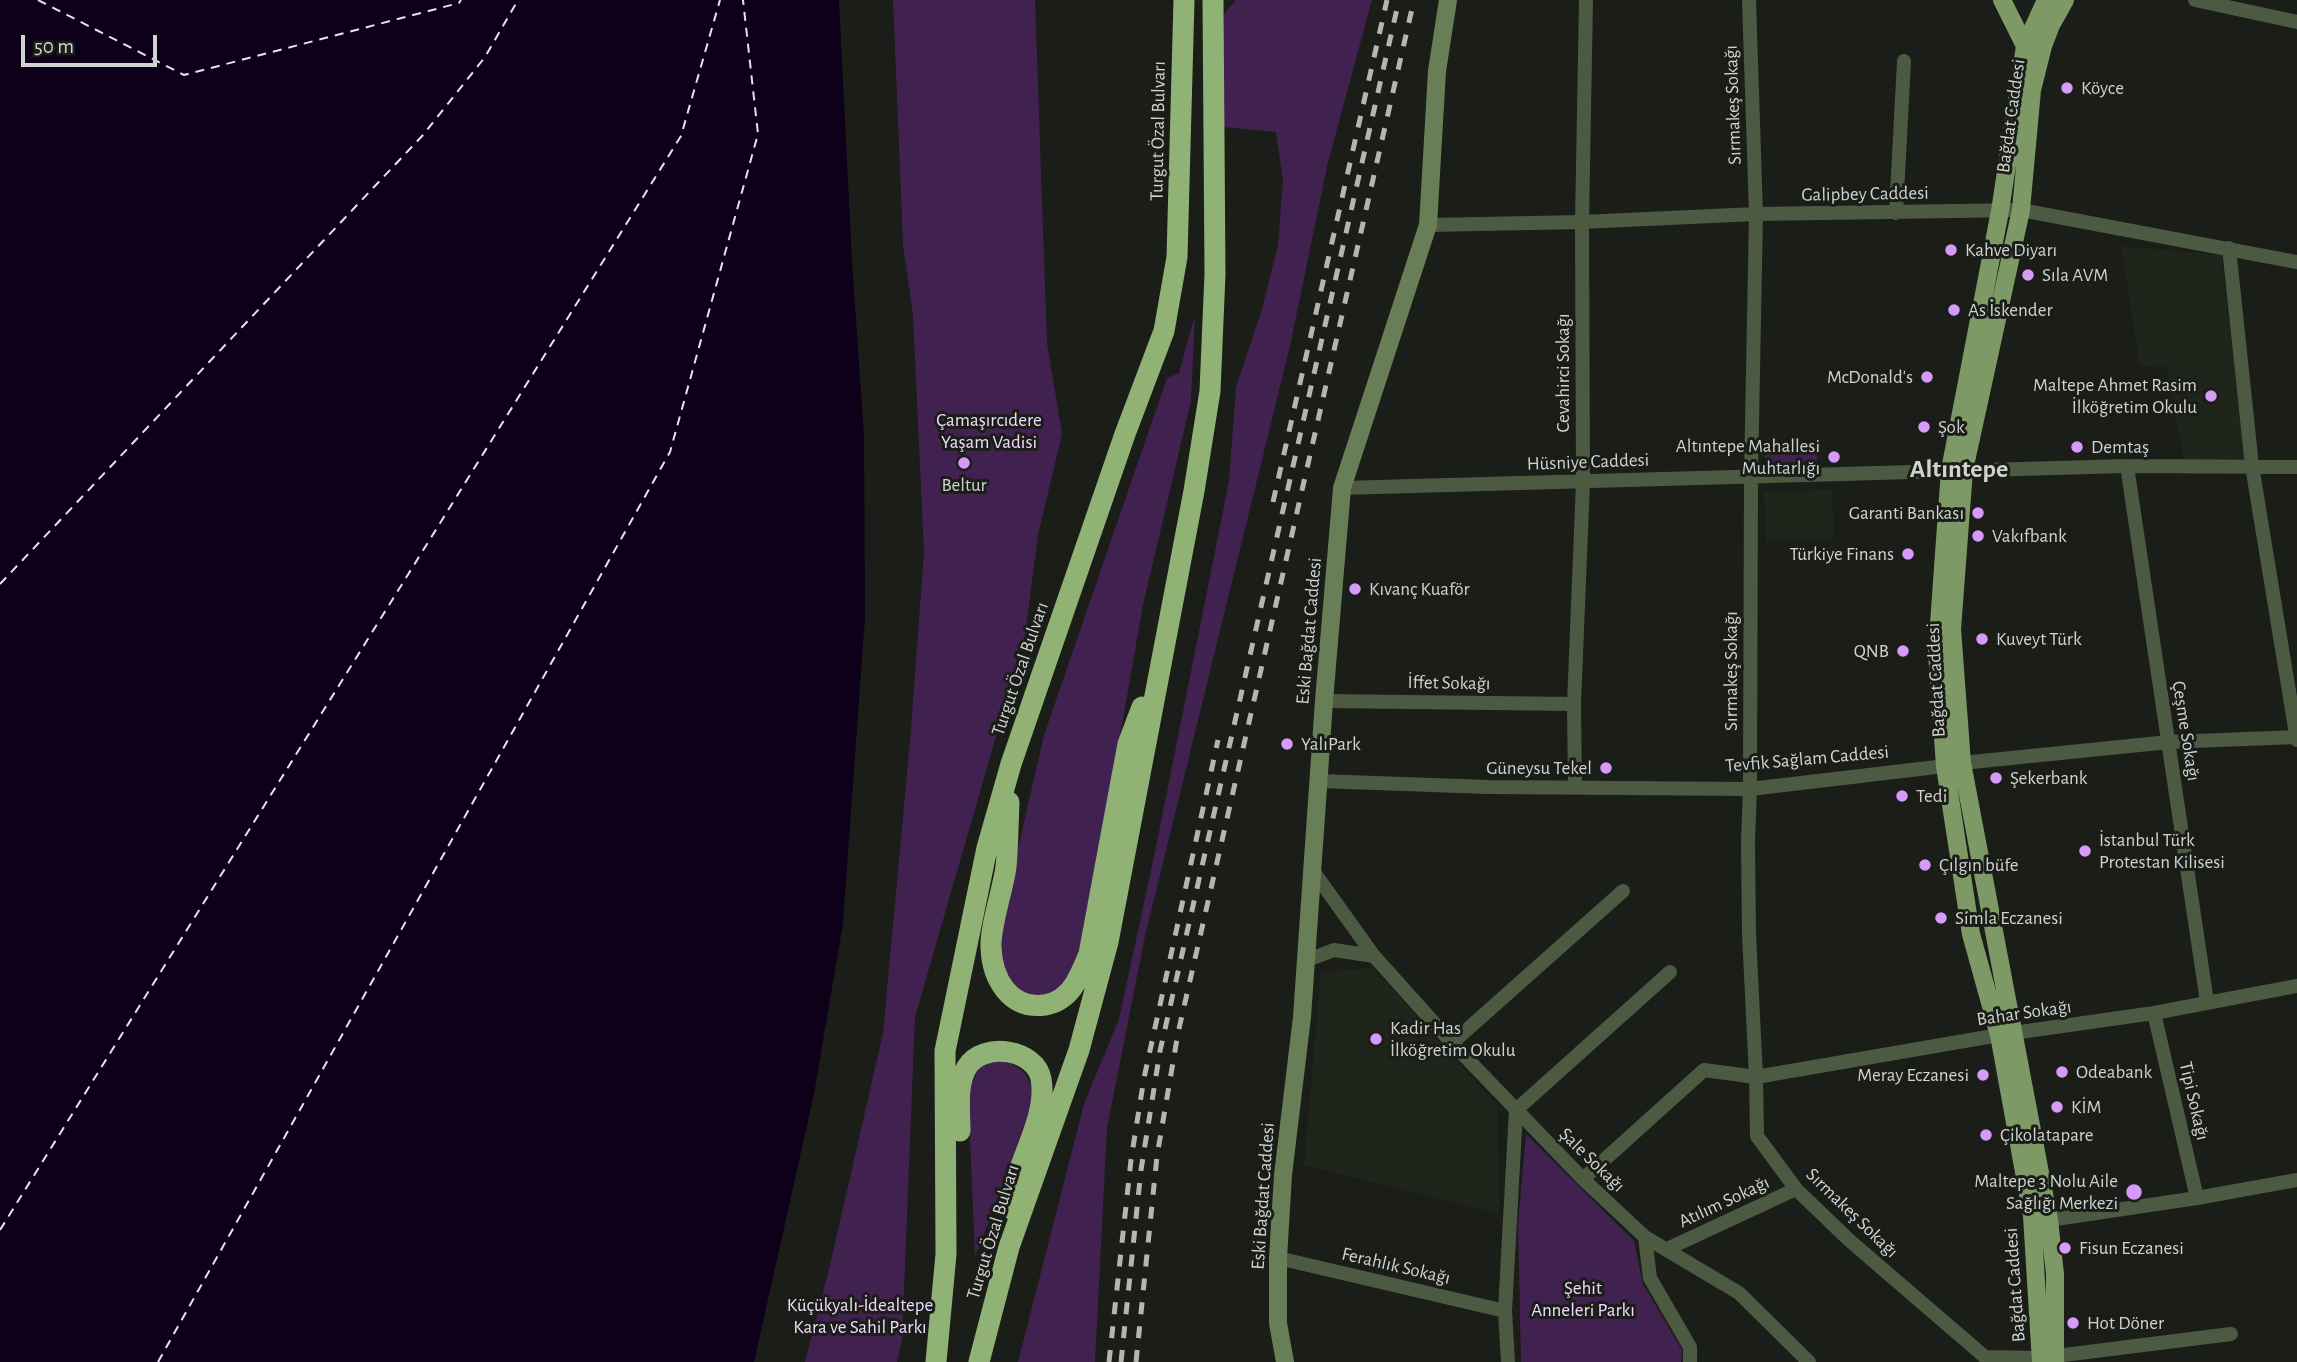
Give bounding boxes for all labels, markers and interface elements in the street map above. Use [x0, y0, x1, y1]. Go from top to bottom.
scale bar [24, 21, 161, 65]
text: 50 m [34, 36, 74, 57]
street label: Sırmakeş Sokağı [1720, 45, 1746, 165]
street label: Bağdat Caddesi [1992, 58, 2030, 174]
street label: Turgut Özal Bulvarı [1145, 61, 1171, 201]
place label: Köyce [2081, 77, 2124, 99]
marker: Köyce [2059, 80, 2075, 96]
street label: Galipbey Caddesi [1801, 181, 1929, 207]
place label: Kahve Diyarı [1965, 239, 2057, 261]
marker: Kahve Diyarı [1943, 242, 1959, 258]
place label: Sıla AVM [2042, 264, 2108, 286]
marker: Sıla AVM [2020, 267, 2036, 283]
place label: As İskender [1968, 299, 2053, 321]
marker: As İskender [1946, 302, 1962, 318]
street label: Cevahirci Sokağı [1552, 313, 1574, 433]
place label: McDonald's [1827, 366, 1913, 388]
marker: McDonald's [1919, 369, 1935, 385]
place label: Maltepe Ahmet Rasim İlköğretim Okulu [2033, 374, 2197, 418]
marker: Maltepe Ahmet Rasim İlköğretim Okulu [2203, 388, 2219, 404]
park label: Çamaşırcıdere Yaşam Vadisi [936, 409, 1042, 453]
place label: Şok [1938, 416, 1965, 438]
marker: Şok [1916, 419, 1932, 435]
place label: Altıntepe Mahallesi Muhtarlığı [1676, 435, 1820, 479]
place label: Demtaş [2091, 436, 2149, 458]
marker: Demtaş [2069, 439, 2085, 455]
street label: Hüsniye Caddesi [1526, 448, 1650, 476]
marker: Altıntepe Mahallesi Muhtarlığı [1826, 449, 1842, 465]
district label: Altıntepe [1910, 453, 2008, 485]
marker: Beltur [956, 455, 972, 471]
place label: Beltur [941, 474, 987, 496]
place label: Garanti Bankası [1849, 502, 1964, 524]
marker: Garanti Bankası [1970, 505, 1986, 521]
place label: Vakıfbank [1992, 525, 2067, 547]
marker: Vakıfbank [1970, 528, 1986, 544]
place label: Türkiye Finans [1789, 543, 1894, 565]
marker: Türkiye Finans [1900, 546, 1916, 562]
street label: Eski Bağdat Caddesi [1291, 557, 1327, 705]
place label: Kıvanç Kuaför [1369, 578, 1470, 600]
marker: Kıvanç Kuaför [1347, 581, 1363, 597]
street label: Turgut Özal Bulvarı [986, 599, 1054, 739]
street label: Sırmakeş Sokağı [1720, 611, 1742, 731]
street label: Bağdat Caddesi [1922, 622, 1950, 738]
place label: Kuveyt Türk [1996, 628, 2082, 650]
marker: Kuveyt Türk [1974, 631, 1990, 647]
place label: QNB [1854, 640, 1889, 662]
marker: QNB [1895, 643, 1911, 659]
street label: İffet Sokağı [1407, 671, 1491, 695]
street label: Çeşme Sokağı [2167, 679, 2205, 783]
place label: YalıPark [1301, 733, 1361, 755]
marker: YalıPark [1279, 736, 1295, 752]
street label: Tevfik Sağlam Caddesi [1724, 740, 1890, 778]
place label: Güneysu Tekel [1486, 757, 1592, 779]
marker: Güneysu Tekel [1598, 760, 1614, 776]
place label: Şekerbank [2010, 767, 2087, 789]
marker: Şekerbank [1988, 770, 2004, 786]
place label: Tedi [1916, 785, 1947, 807]
marker: Tedi [1894, 788, 1910, 804]
place label: İstanbul Türk Protestan Kilisesi [2099, 829, 2225, 873]
marker: İstanbul Türk Protestan Kilisesi [2077, 843, 2093, 859]
place label: Çılgın büfe [1939, 854, 2018, 876]
marker: Çılgın büfe [1917, 857, 1933, 873]
place label: Simla Eczanesi [1955, 907, 2063, 929]
marker: Simla Eczanesi [1933, 910, 1949, 926]
street label: Bahar Sokağı [1975, 995, 2073, 1031]
place label: Kadir Has İlköğretim Okulu [1390, 1017, 1515, 1061]
marker: Kadir Has İlköğretim Okulu [1368, 1031, 1384, 1047]
street label: Tipi Sokağı [2174, 1059, 2214, 1143]
place label: Odeabank [2076, 1061, 2152, 1083]
place label: Meray Eczanesi [1857, 1064, 1969, 1086]
marker: Odeabank [2054, 1064, 2070, 1080]
marker: Meray Eczanesi [1975, 1067, 1991, 1083]
place label: KİM [2071, 1096, 2101, 1118]
marker: KİM [2049, 1099, 2065, 1115]
street label: Eski Bağdat Caddesi [1246, 1122, 1280, 1270]
street label: Şale Sokağı [1554, 1123, 1630, 1197]
place label: Çikolatapare [2000, 1124, 2094, 1146]
marker: Çikolatapare [1978, 1127, 1994, 1143]
street label: Turgut Özal Bulvarı [962, 1162, 1024, 1302]
street label: Sırmakeş Sokağı [1801, 1163, 1903, 1263]
place label: Maltepe 3 Nolu Aile Sağlığı Merkezi [1974, 1170, 2118, 1214]
street label: Atılım Sokağı [1675, 1171, 1773, 1233]
marker: Maltepe 3 Nolu Aile Sağlığı Merkezi [2124, 1182, 2144, 1202]
street label: Bağdat Caddesi [2000, 1227, 2030, 1343]
place label: Fisun Eczanesi [2079, 1237, 2184, 1259]
marker: Fisun Eczanesi [2057, 1240, 2073, 1256]
street label: Ferahlık Sokağı [1339, 1242, 1453, 1290]
park label: Şehit Anneleri Parkı [1531, 1277, 1635, 1321]
park label: Küçükyalı-İdealtepe Kara ve Sahil Parkı [787, 1294, 933, 1338]
place label: Hot Döner [2087, 1312, 2164, 1334]
marker: Hot Döner [2065, 1315, 2081, 1331]

